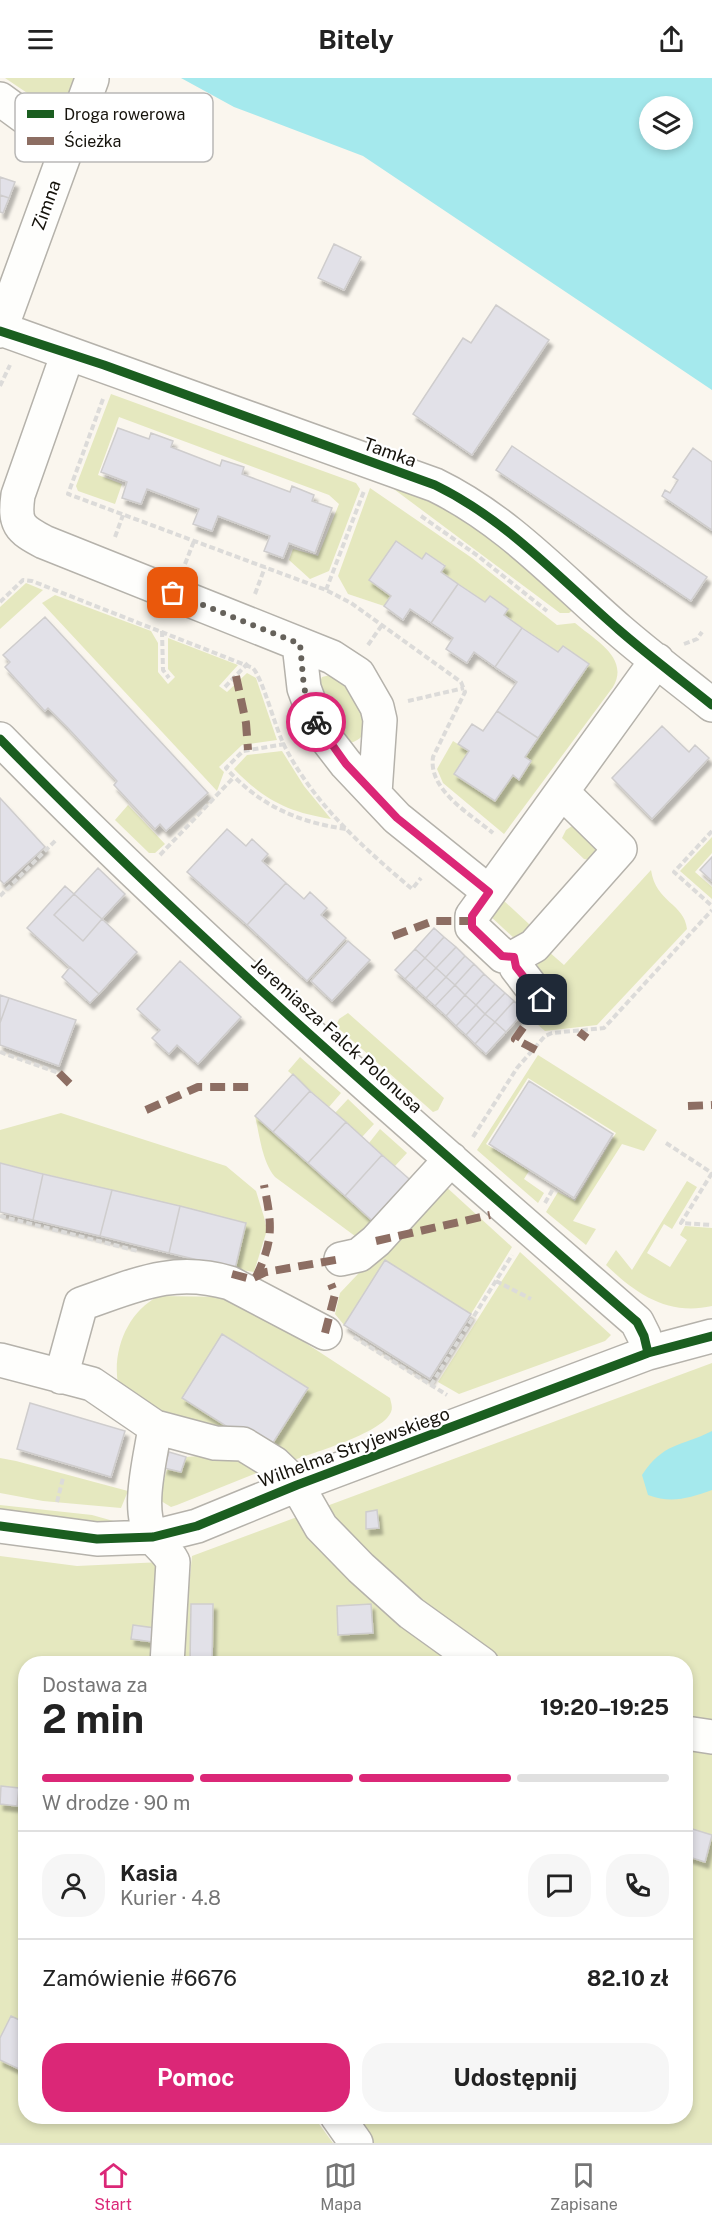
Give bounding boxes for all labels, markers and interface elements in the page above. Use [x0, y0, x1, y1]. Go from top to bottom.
icon: menu [24, 23, 57, 56]
text: Bitely [318, 23, 394, 55]
icon: share [655, 23, 688, 56]
legend [15, 93, 213, 162]
map controls [639, 96, 693, 150]
button: layers [639, 96, 693, 150]
text: Droga rowerowa [64, 105, 185, 124]
text: Ścieżka [64, 131, 121, 151]
street label: Zimna [27, 177, 65, 233]
street label: Tamka [361, 433, 419, 471]
pin [147, 567, 198, 618]
icon: bag [156, 576, 189, 609]
courier [286, 692, 346, 752]
icon: bike [300, 706, 333, 739]
street label: Jeremiasza Falck Polonusa [247, 953, 427, 1117]
pin [516, 974, 567, 1025]
icon: home [525, 983, 558, 1016]
street label: Wilhelma Stryjewskiego [255, 1403, 453, 1491]
text: Dostawa za [42, 1673, 148, 1697]
text: 19:20–19:25 [540, 1694, 669, 1720]
text: 2 min [42, 1696, 144, 1742]
text: W drodze · 90 m [42, 1791, 190, 1815]
button: person [42, 1854, 105, 1917]
button: chat [528, 1854, 591, 1917]
button: phone [606, 1854, 669, 1917]
text: Kasia [120, 1860, 178, 1886]
text: Kurier · 4.8 [120, 1886, 221, 1910]
text: Zamówienie #6676 [42, 1965, 237, 1991]
text: 82.10 zł [587, 1965, 669, 1991]
button: Pomoc [42, 2043, 350, 2112]
button: Udostępnij [362, 2043, 669, 2112]
tab: Start [94, 2159, 132, 2214]
tab: Mapa [320, 2159, 361, 2214]
tab: Zapisane [550, 2159, 618, 2214]

